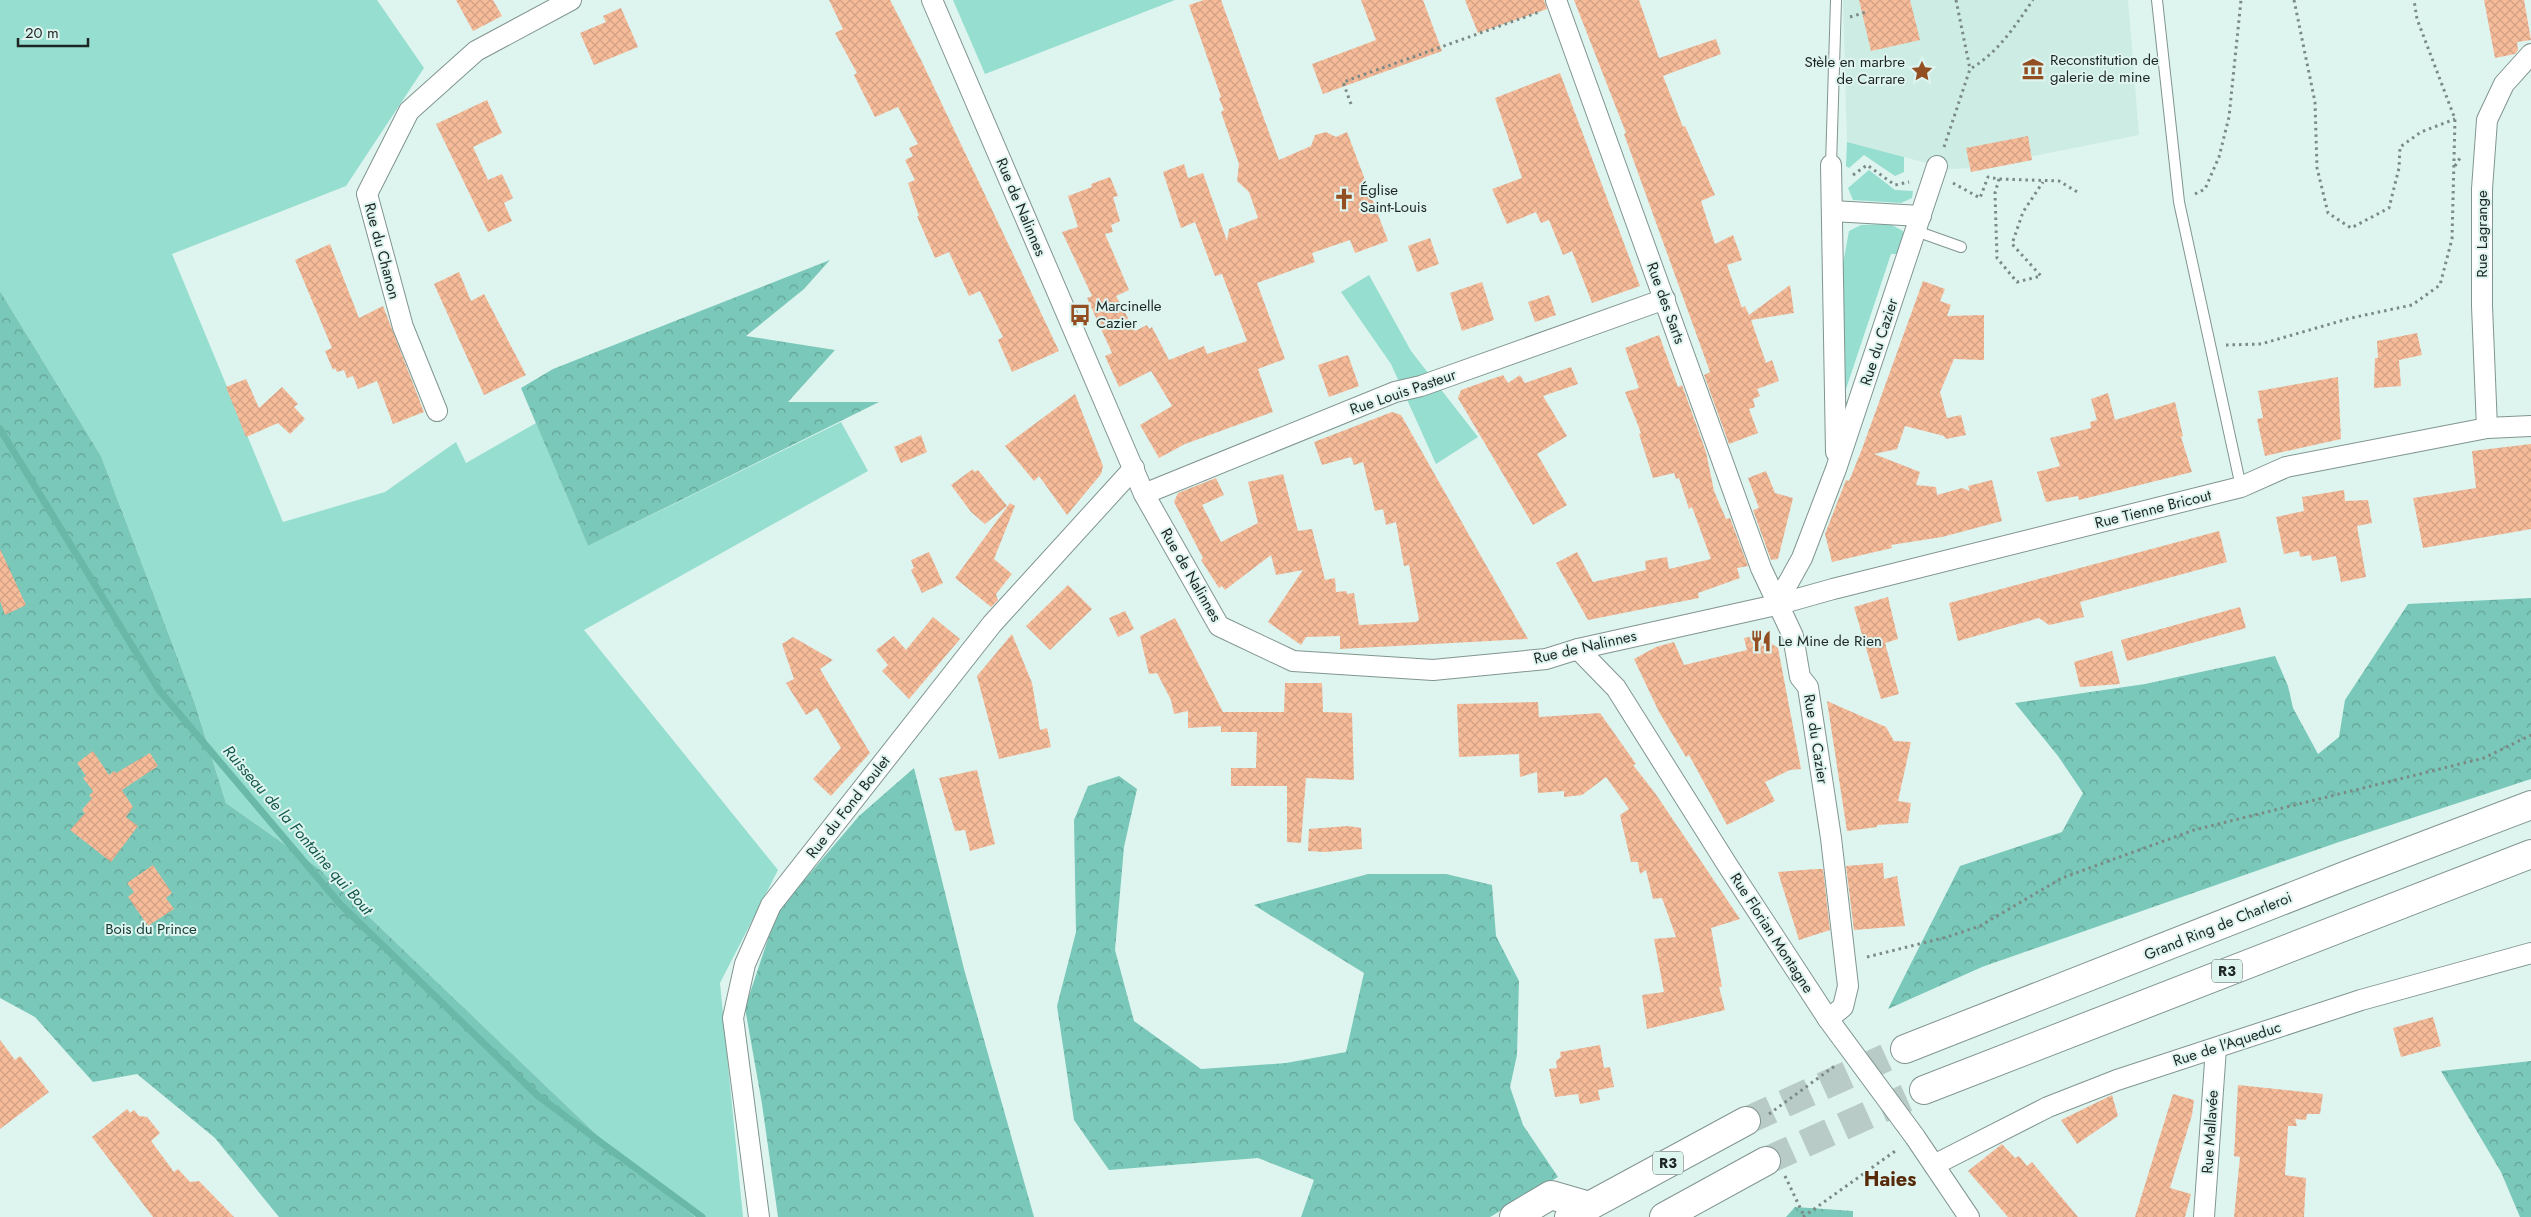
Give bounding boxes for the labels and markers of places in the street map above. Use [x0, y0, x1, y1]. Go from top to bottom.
place label: Reconstitution de galerie de mine [2050, 49, 2159, 88]
place label: Stèle en marbre de Carrare [1804, 51, 1905, 90]
museum icon: Reconstitution de galerie de mine [2020, 56, 2046, 82]
place icon: Stèle en marbre de Carrare [1909, 58, 1935, 84]
place label: Église Saint-Louis [1360, 179, 1427, 218]
church icon: Église Saint-Louis [1331, 186, 1357, 212]
place label: Marcinelle Cazier [1096, 295, 1162, 334]
bus stop icon: Marcinelle Cazier [1067, 302, 1093, 328]
restaurant icon: Le Mine de Rien [1748, 628, 1774, 654]
place label: Le Mine de Rien [1778, 630, 1882, 652]

